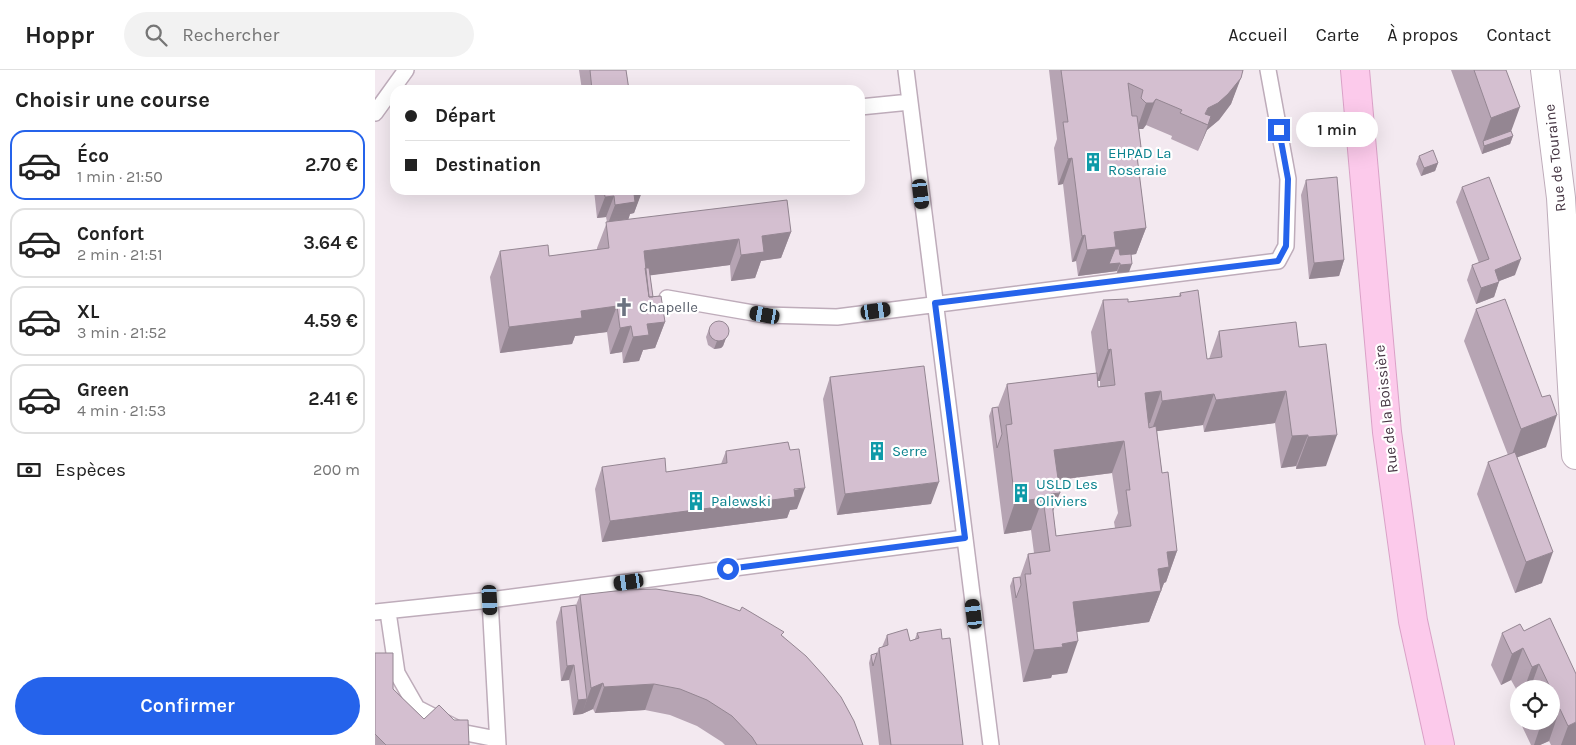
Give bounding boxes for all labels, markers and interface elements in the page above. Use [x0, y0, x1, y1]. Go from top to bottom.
search box [124, 12, 474, 57]
text: Hoppr [25, 21, 94, 49]
icon: search [142, 21, 170, 49]
text: Rechercher [182, 24, 279, 46]
text: Accueil [1228, 24, 1288, 46]
text: Carte [1316, 24, 1359, 46]
text: À propos [1387, 24, 1459, 46]
text: Contact [1487, 24, 1551, 46]
text: Choisir une course [15, 87, 210, 113]
street label: Rue de Touraine [1540, 103, 1570, 213]
text: Départ [435, 105, 496, 127]
callout: 1 min [1297, 112, 1379, 148]
route end [1268, 119, 1290, 141]
text: 1 min [1317, 120, 1357, 139]
icon: car [17, 143, 62, 188]
place label: EHPAD La Roseraie [1108, 144, 1172, 179]
text: Éco [77, 145, 109, 167]
building icon: EHPAD La Roseraie [1082, 151, 1104, 173]
text: 2.70 € [305, 154, 358, 176]
text: Destination [435, 154, 541, 176]
text: 1 min · 21:50 [77, 167, 163, 186]
car [911, 178, 930, 210]
icon: car [17, 221, 62, 266]
text: Confort [77, 223, 144, 245]
text: 3.64 € [303, 232, 358, 254]
text: 2 min · 21:51 [77, 245, 163, 264]
church icon: Chapelle [613, 296, 635, 318]
place label: Chapelle [639, 298, 698, 316]
icon: car [17, 299, 62, 344]
text: XL [77, 301, 99, 323]
car [860, 301, 891, 321]
car [748, 305, 781, 325]
text: 4.59 € [304, 310, 358, 332]
text: 3 min · 21:52 [77, 323, 167, 342]
street label: Rue de la Boissière [1370, 344, 1402, 474]
icon: car [17, 377, 62, 422]
text: Green [77, 379, 129, 401]
text: 2.41 € [308, 388, 358, 410]
text: 4 min · 21:53 [77, 401, 166, 420]
building icon: Serre [866, 440, 888, 462]
place label: Serre [892, 442, 927, 460]
icon: cash [15, 456, 43, 484]
text: Espèces [55, 459, 126, 481]
text: 200 m [313, 460, 360, 479]
place label: USLD Les Oliviers [1036, 475, 1098, 510]
building icon: USLD Les Oliviers [1010, 482, 1032, 504]
building icon: Palewski [685, 490, 707, 512]
place label: Palewski [711, 492, 771, 510]
route start [717, 558, 739, 580]
car [613, 572, 644, 592]
car [481, 585, 498, 615]
car [964, 598, 983, 630]
button: Confirmer [15, 677, 360, 735]
map controls [1510, 680, 1560, 730]
button: locate [1510, 680, 1560, 730]

